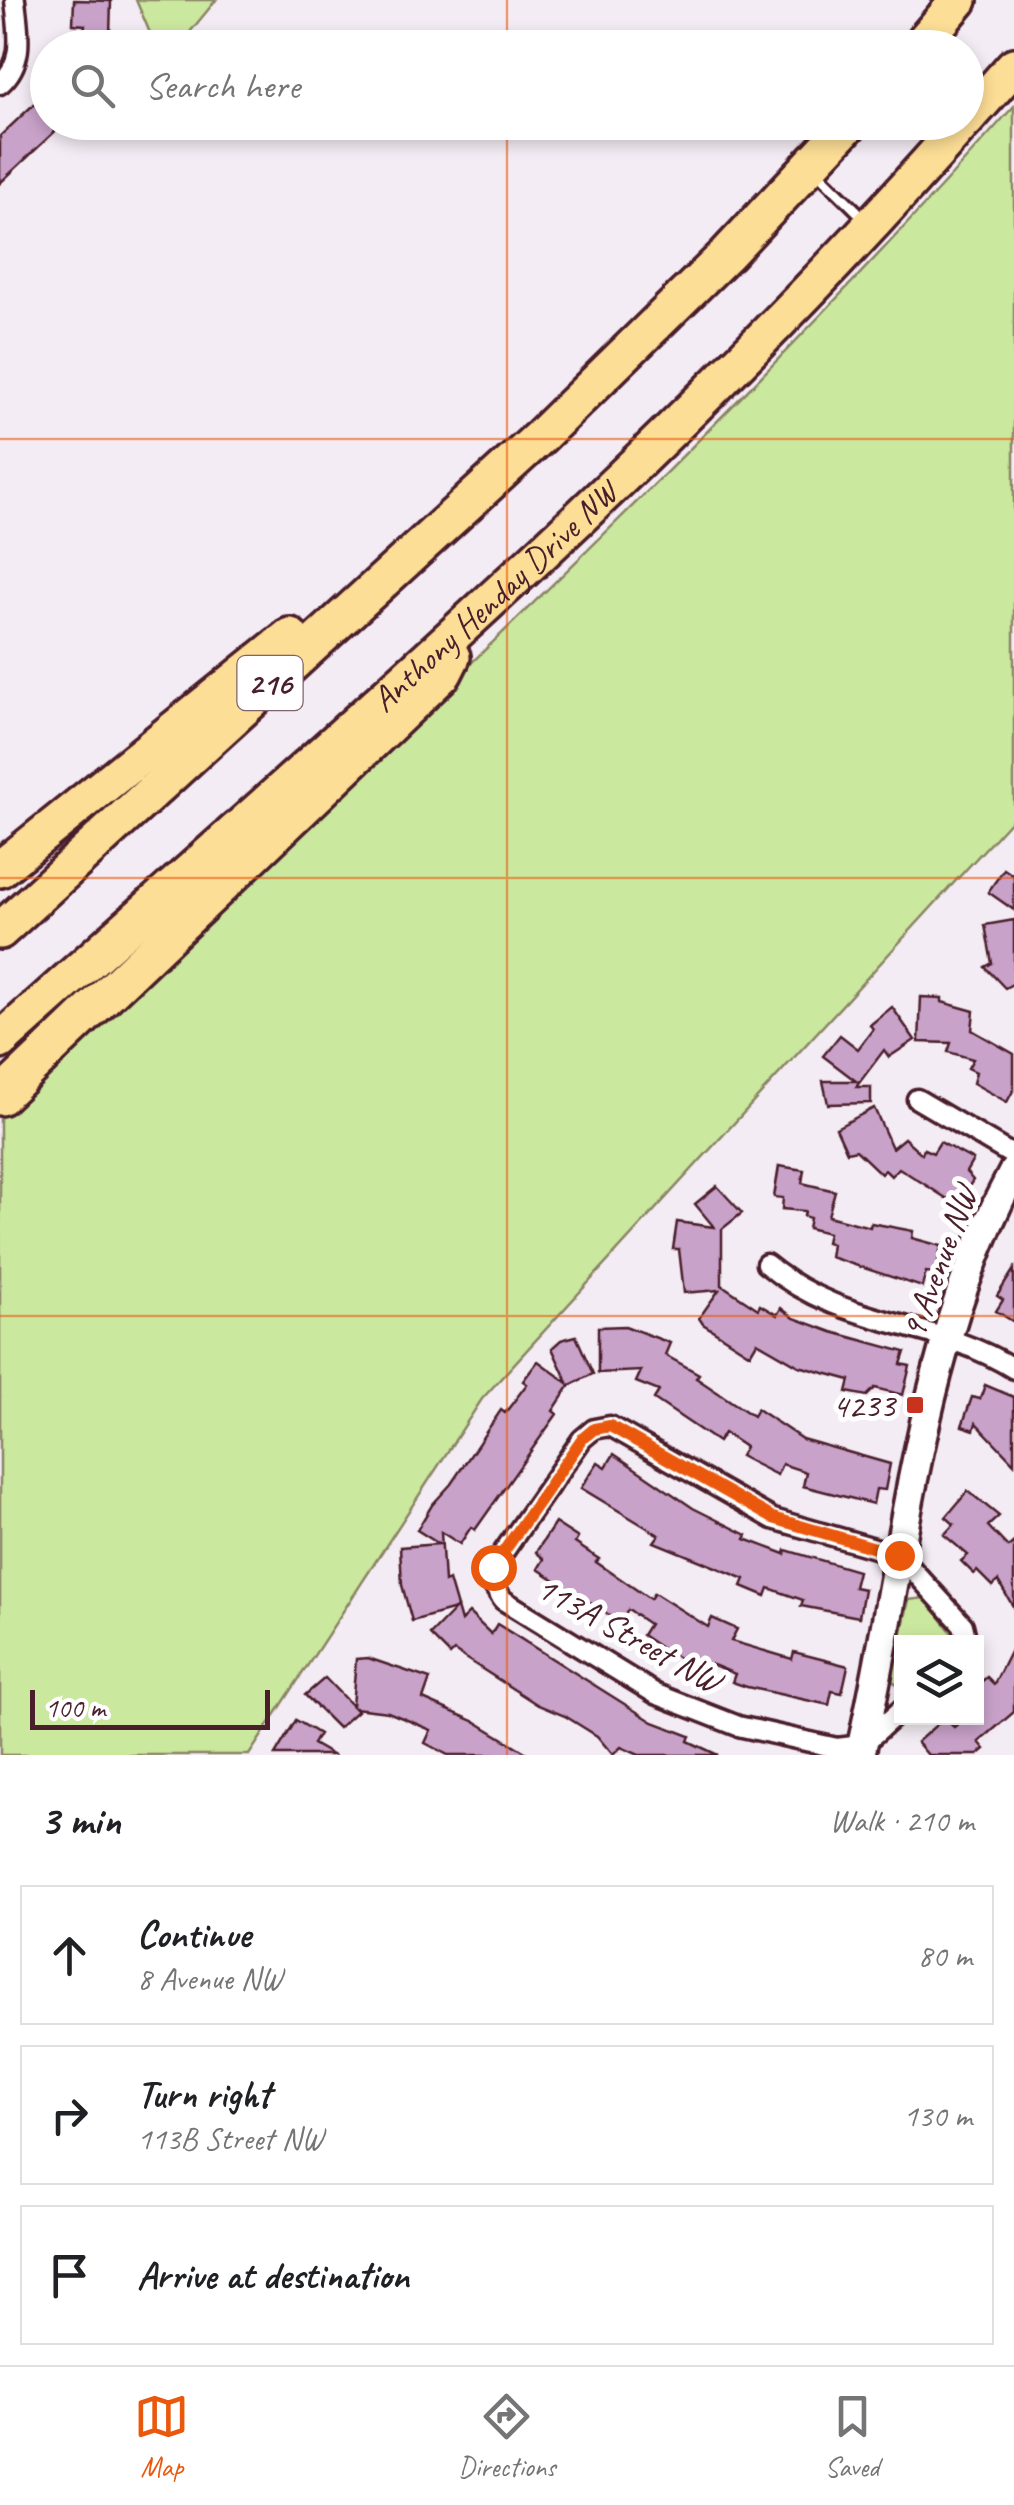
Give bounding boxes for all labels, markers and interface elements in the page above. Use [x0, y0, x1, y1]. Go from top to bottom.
search box [30, 30, 984, 140]
icon: search [65, 58, 120, 113]
text: Search here [145, 62, 300, 109]
street label: Anthony Henday Drive NW [362, 468, 630, 721]
road number: 216 [238, 656, 302, 710]
street label: 9 Avenue NW [891, 1176, 989, 1345]
place label: 4233 [832, 1383, 897, 1428]
marker: 4233 [904, 1394, 926, 1416]
route end [877, 1533, 923, 1579]
route start [471, 1545, 517, 1591]
street label: 113A Street NW [529, 1565, 733, 1705]
map controls [894, 1635, 984, 1725]
button: layers [894, 1635, 984, 1725]
scale bar [30, 1685, 270, 1730]
text: 100 m [45, 1690, 105, 1725]
text: 3 min [40, 1794, 120, 1847]
text: Walk · 210 m [830, 1800, 974, 1841]
text: Continue [137, 1911, 251, 1958]
icon: ahead [42, 1928, 97, 1983]
text: 80 m [918, 1935, 972, 1976]
text: 8 Avenue NW [137, 1958, 283, 1999]
text: Turn right [137, 2071, 271, 2118]
icon: right [42, 2088, 97, 2143]
text: 130 m [903, 2095, 972, 2136]
text: 113B Street NW [137, 2118, 324, 2159]
icon: arrive [42, 2248, 97, 2303]
text: Arrive at destination [137, 2252, 409, 2299]
tab: Map [134, 2389, 189, 2484]
tab: Directions [458, 2389, 556, 2484]
tab: Saved [825, 2389, 880, 2484]

